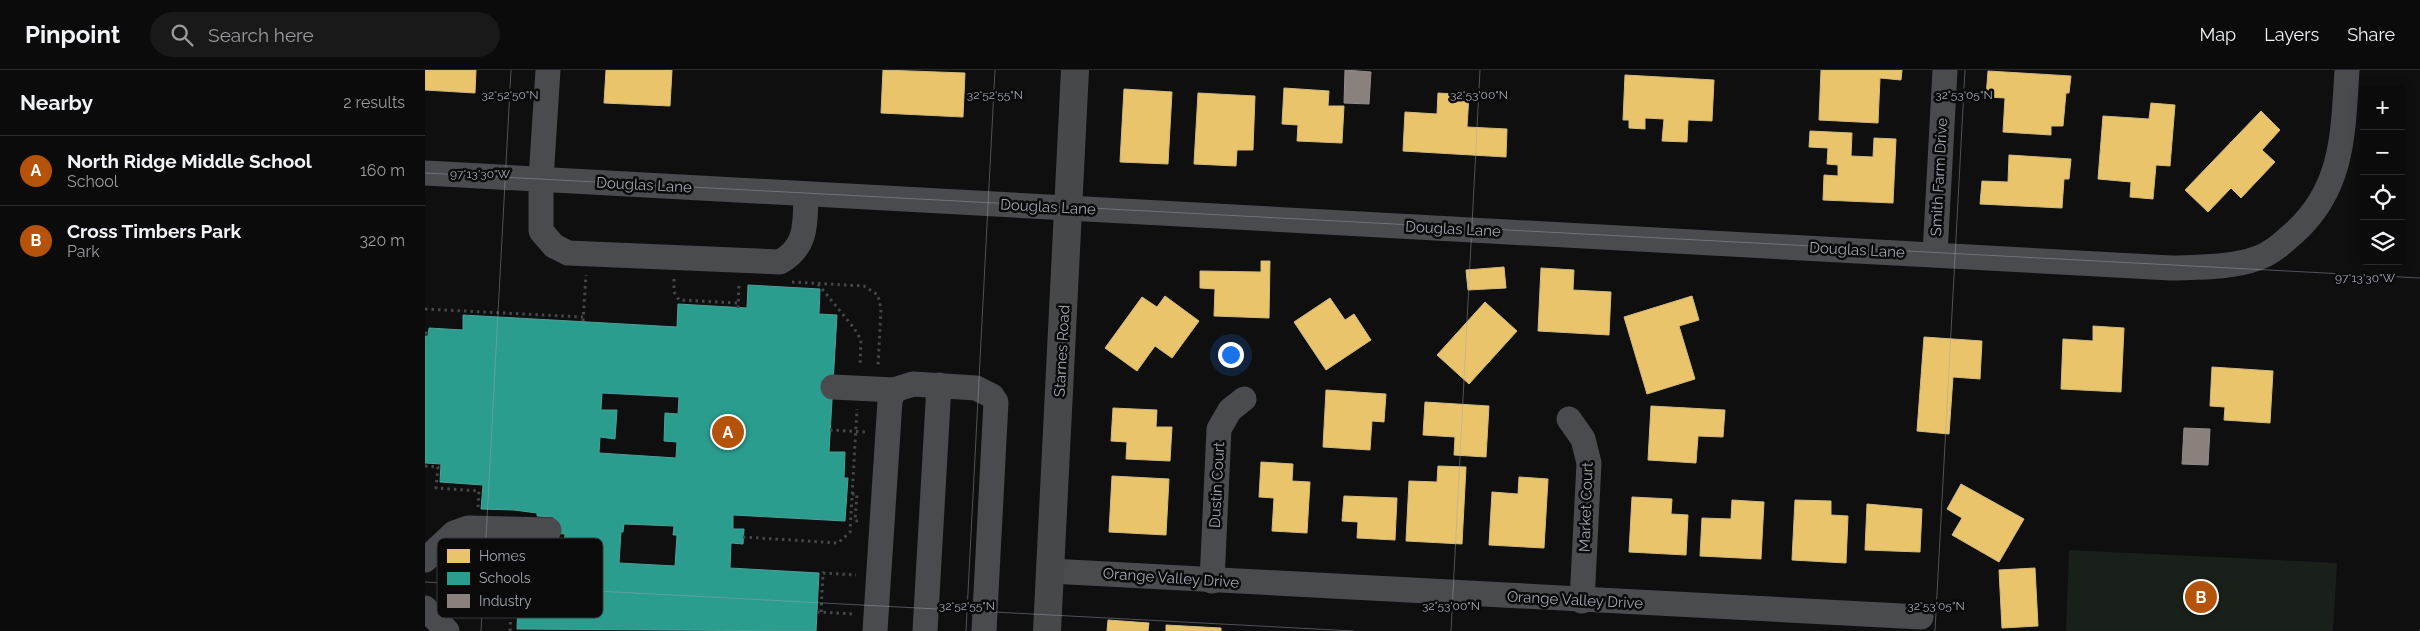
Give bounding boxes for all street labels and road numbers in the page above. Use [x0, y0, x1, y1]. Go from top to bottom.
street label: Smith Farm Drive [1927, 117, 1951, 237]
street label: Douglas Lane [596, 174, 692, 196]
street label: Douglas Lane [1000, 196, 1096, 218]
street label: Douglas Lane [1405, 218, 1501, 240]
street label: Douglas Lane [1809, 239, 1905, 261]
street label: Starnes Road [1051, 305, 1073, 397]
street label: Dustin Court [1206, 442, 1228, 528]
street label: Market Court [1575, 462, 1597, 552]
street label: Orange Valley Drive [1102, 564, 1240, 592]
street label: Orange Valley Drive [1506, 587, 1644, 613]

